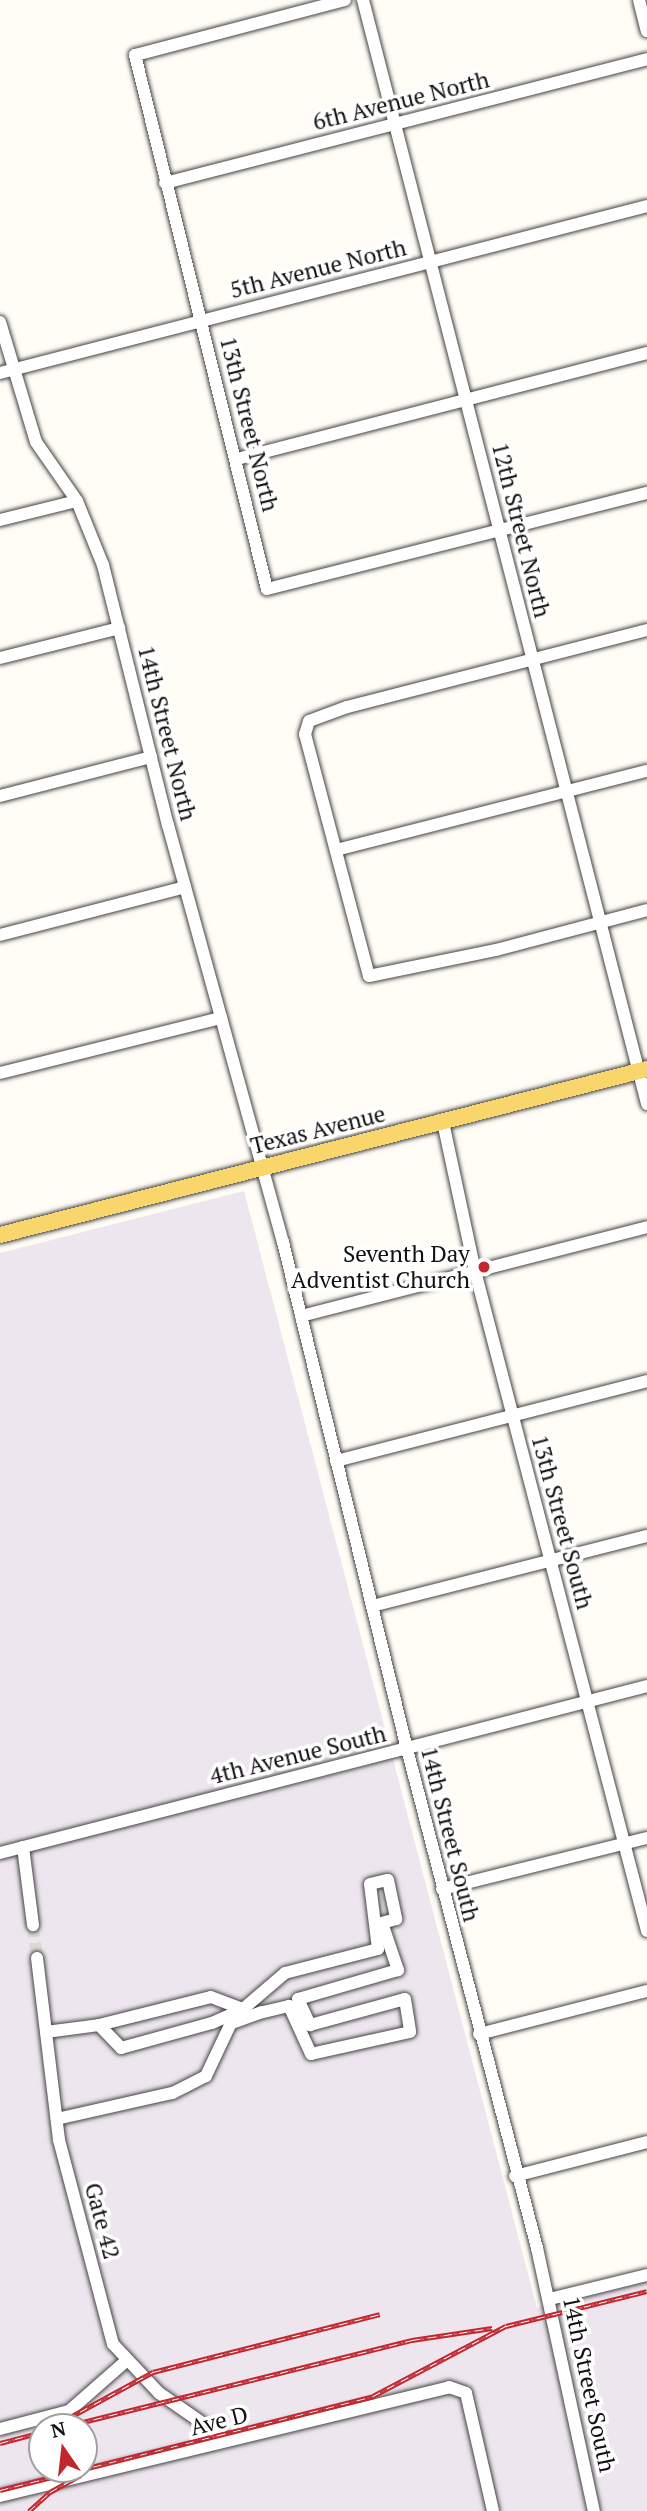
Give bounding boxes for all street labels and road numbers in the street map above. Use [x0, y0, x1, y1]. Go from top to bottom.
street label: 6th Avenue North [310, 66, 492, 136]
street label: 5th Avenue North [227, 234, 409, 304]
street label: 13th Street North [214, 334, 284, 514]
street label: 12th Street North [486, 440, 556, 620]
street label: 14th Street North [132, 643, 202, 823]
street label: Texas Avenue [248, 1100, 388, 1160]
street label: 13th Street South [525, 1432, 599, 1612]
street label: 4th Avenue South [207, 1720, 389, 1790]
street label: 14th Street South [415, 1744, 485, 1924]
street label: Gate 42 [79, 2180, 125, 2262]
street label: 14th Street South [557, 2293, 621, 2475]
street label: Ave D [187, 2401, 251, 2441]

